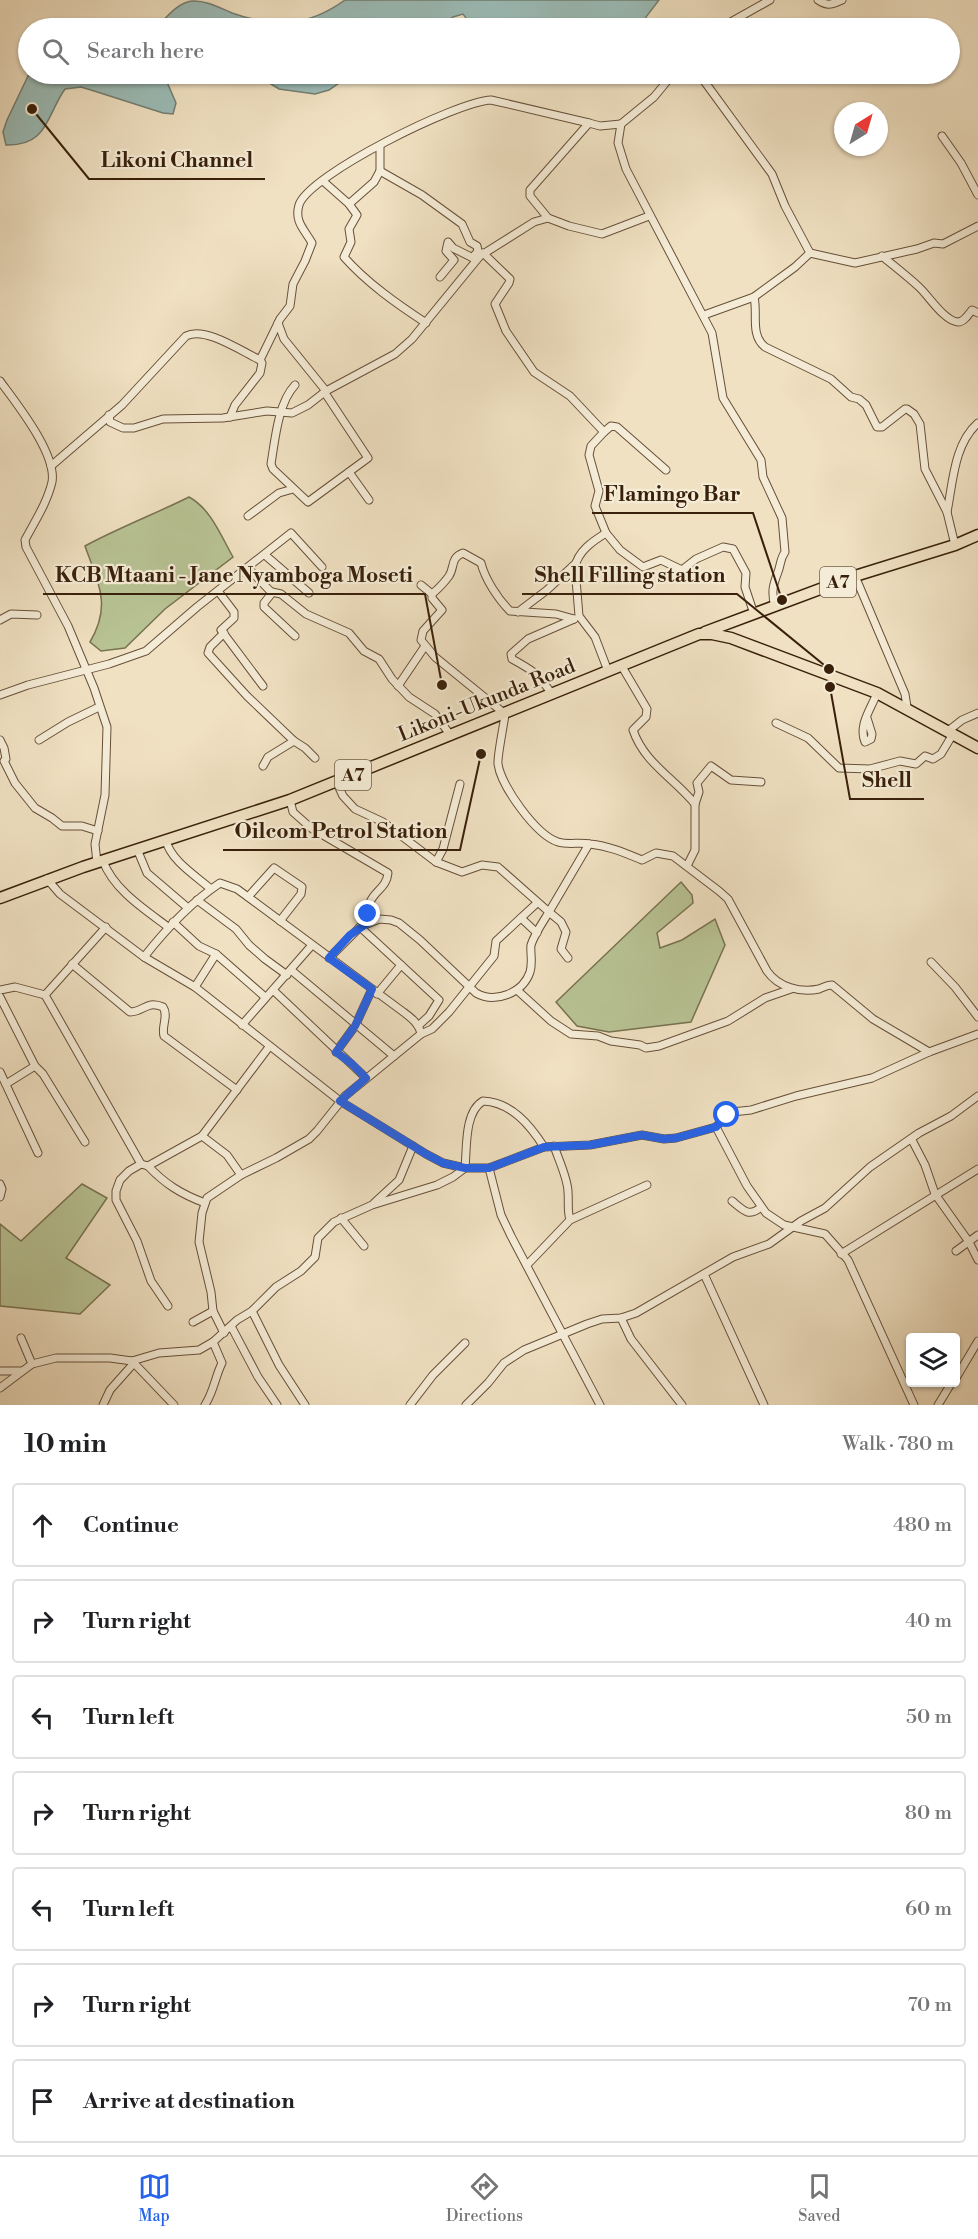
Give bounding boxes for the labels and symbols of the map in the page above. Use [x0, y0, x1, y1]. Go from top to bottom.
north arrow [834, 102, 888, 156]
callout: Likoni Channel [89, 140, 265, 179]
text: Likoni Channel [101, 148, 253, 174]
callout: Flamingo Bar [592, 474, 753, 513]
text: Flamingo Bar [603, 482, 741, 508]
callout: KCB Mtaani - Jane Nyamboga Moseti [43, 555, 425, 594]
callout: Shell Filling station [522, 555, 737, 594]
text: KCB Mtaani - Jane Nyamboga Moseti [55, 563, 413, 589]
text: Shell Filling station [535, 563, 726, 589]
road number: A7 [820, 567, 856, 597]
street label: Likoni-Ukunda Road [395, 654, 580, 748]
road number: A7 [335, 760, 371, 790]
callout: Shell [850, 760, 924, 799]
text: Shell [862, 768, 912, 794]
callout: Oilcom Petrol Station [223, 811, 460, 850]
text: Oilcom Petrol Station [235, 819, 448, 845]
route end [354, 900, 380, 926]
route start [713, 1101, 739, 1127]

